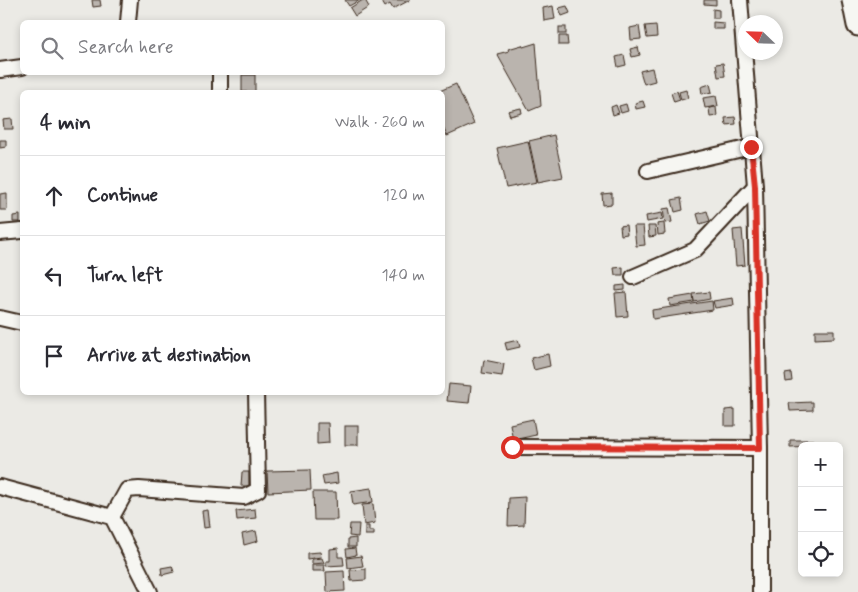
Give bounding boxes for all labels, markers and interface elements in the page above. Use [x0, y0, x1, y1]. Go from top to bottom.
north arrow [738, 15, 783, 60]
search box [20, 20, 445, 75]
icon: search [38, 34, 66, 62]
text: Search here [78, 35, 174, 60]
text: 4 min [40, 109, 91, 137]
text: Walk · 260 m [335, 112, 425, 133]
route end [740, 136, 763, 159]
icon: ahead [40, 182, 68, 210]
text: Continue [87, 183, 158, 208]
text: 120 m [383, 185, 425, 206]
icon: left [40, 262, 68, 290]
text: Turn left [87, 263, 163, 288]
text: 140 m [381, 265, 425, 286]
icon: arrive [40, 342, 68, 370]
text: Arrive at destination [87, 343, 251, 368]
route start [501, 436, 524, 459]
map controls [798, 442, 843, 577]
button: + [798, 442, 843, 487]
button: − [798, 487, 843, 532]
button: locate [798, 532, 843, 577]

